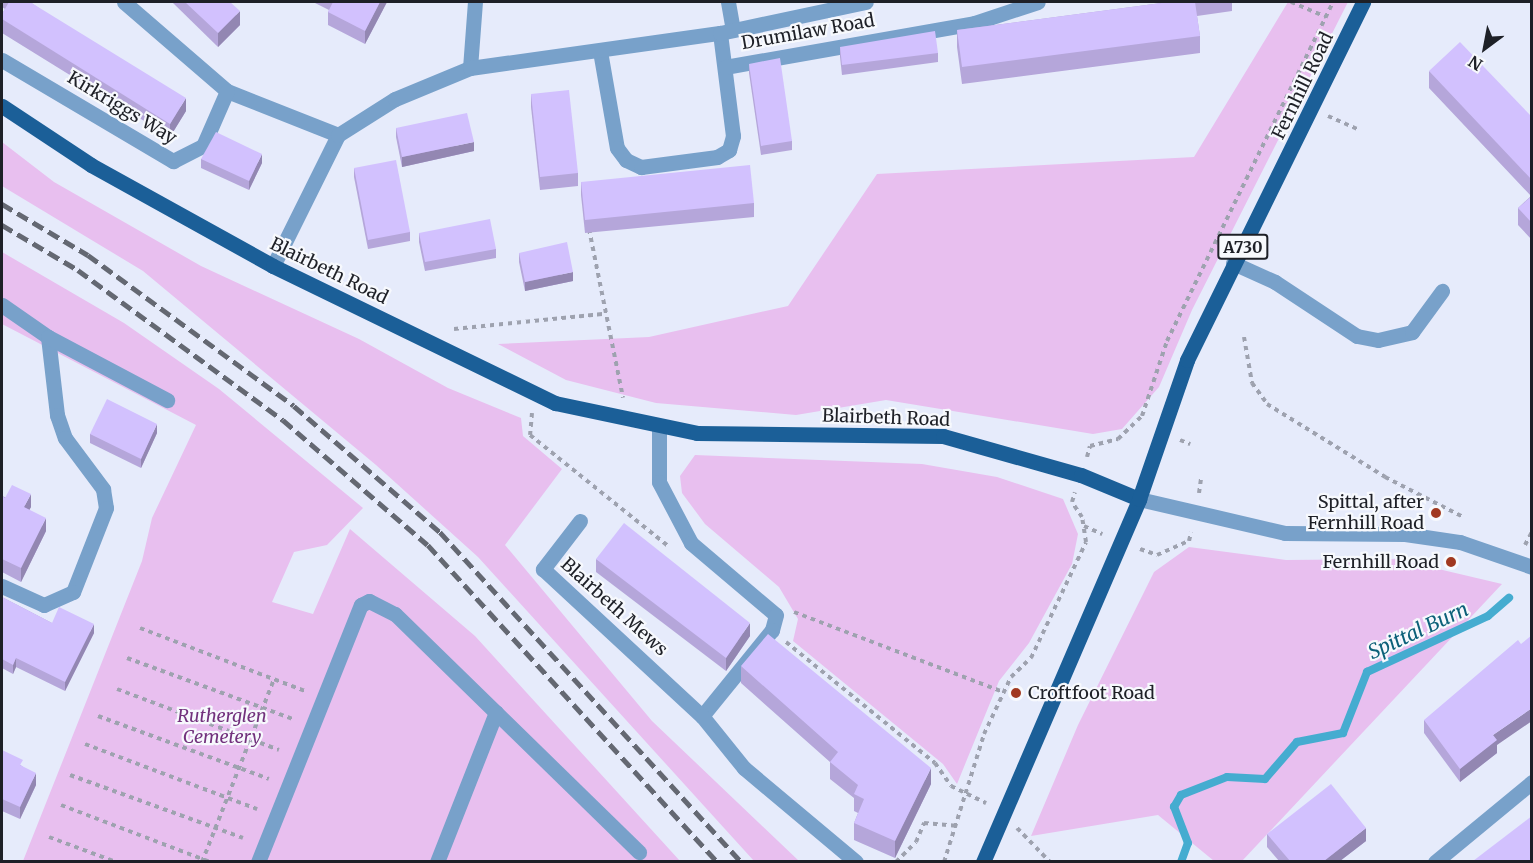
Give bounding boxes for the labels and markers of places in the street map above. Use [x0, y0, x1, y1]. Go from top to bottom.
place label: Spittal, after Fernhill Road [1307, 492, 1424, 534]
marker: Spittal, after Fernhill Road [1429, 506, 1443, 520]
place label: Fernhill Road [1322, 551, 1439, 573]
marker: Fernhill Road [1444, 555, 1458, 569]
place label: Croftfoot Road [1028, 682, 1155, 704]
marker: Croftfoot Road [1009, 686, 1023, 700]

